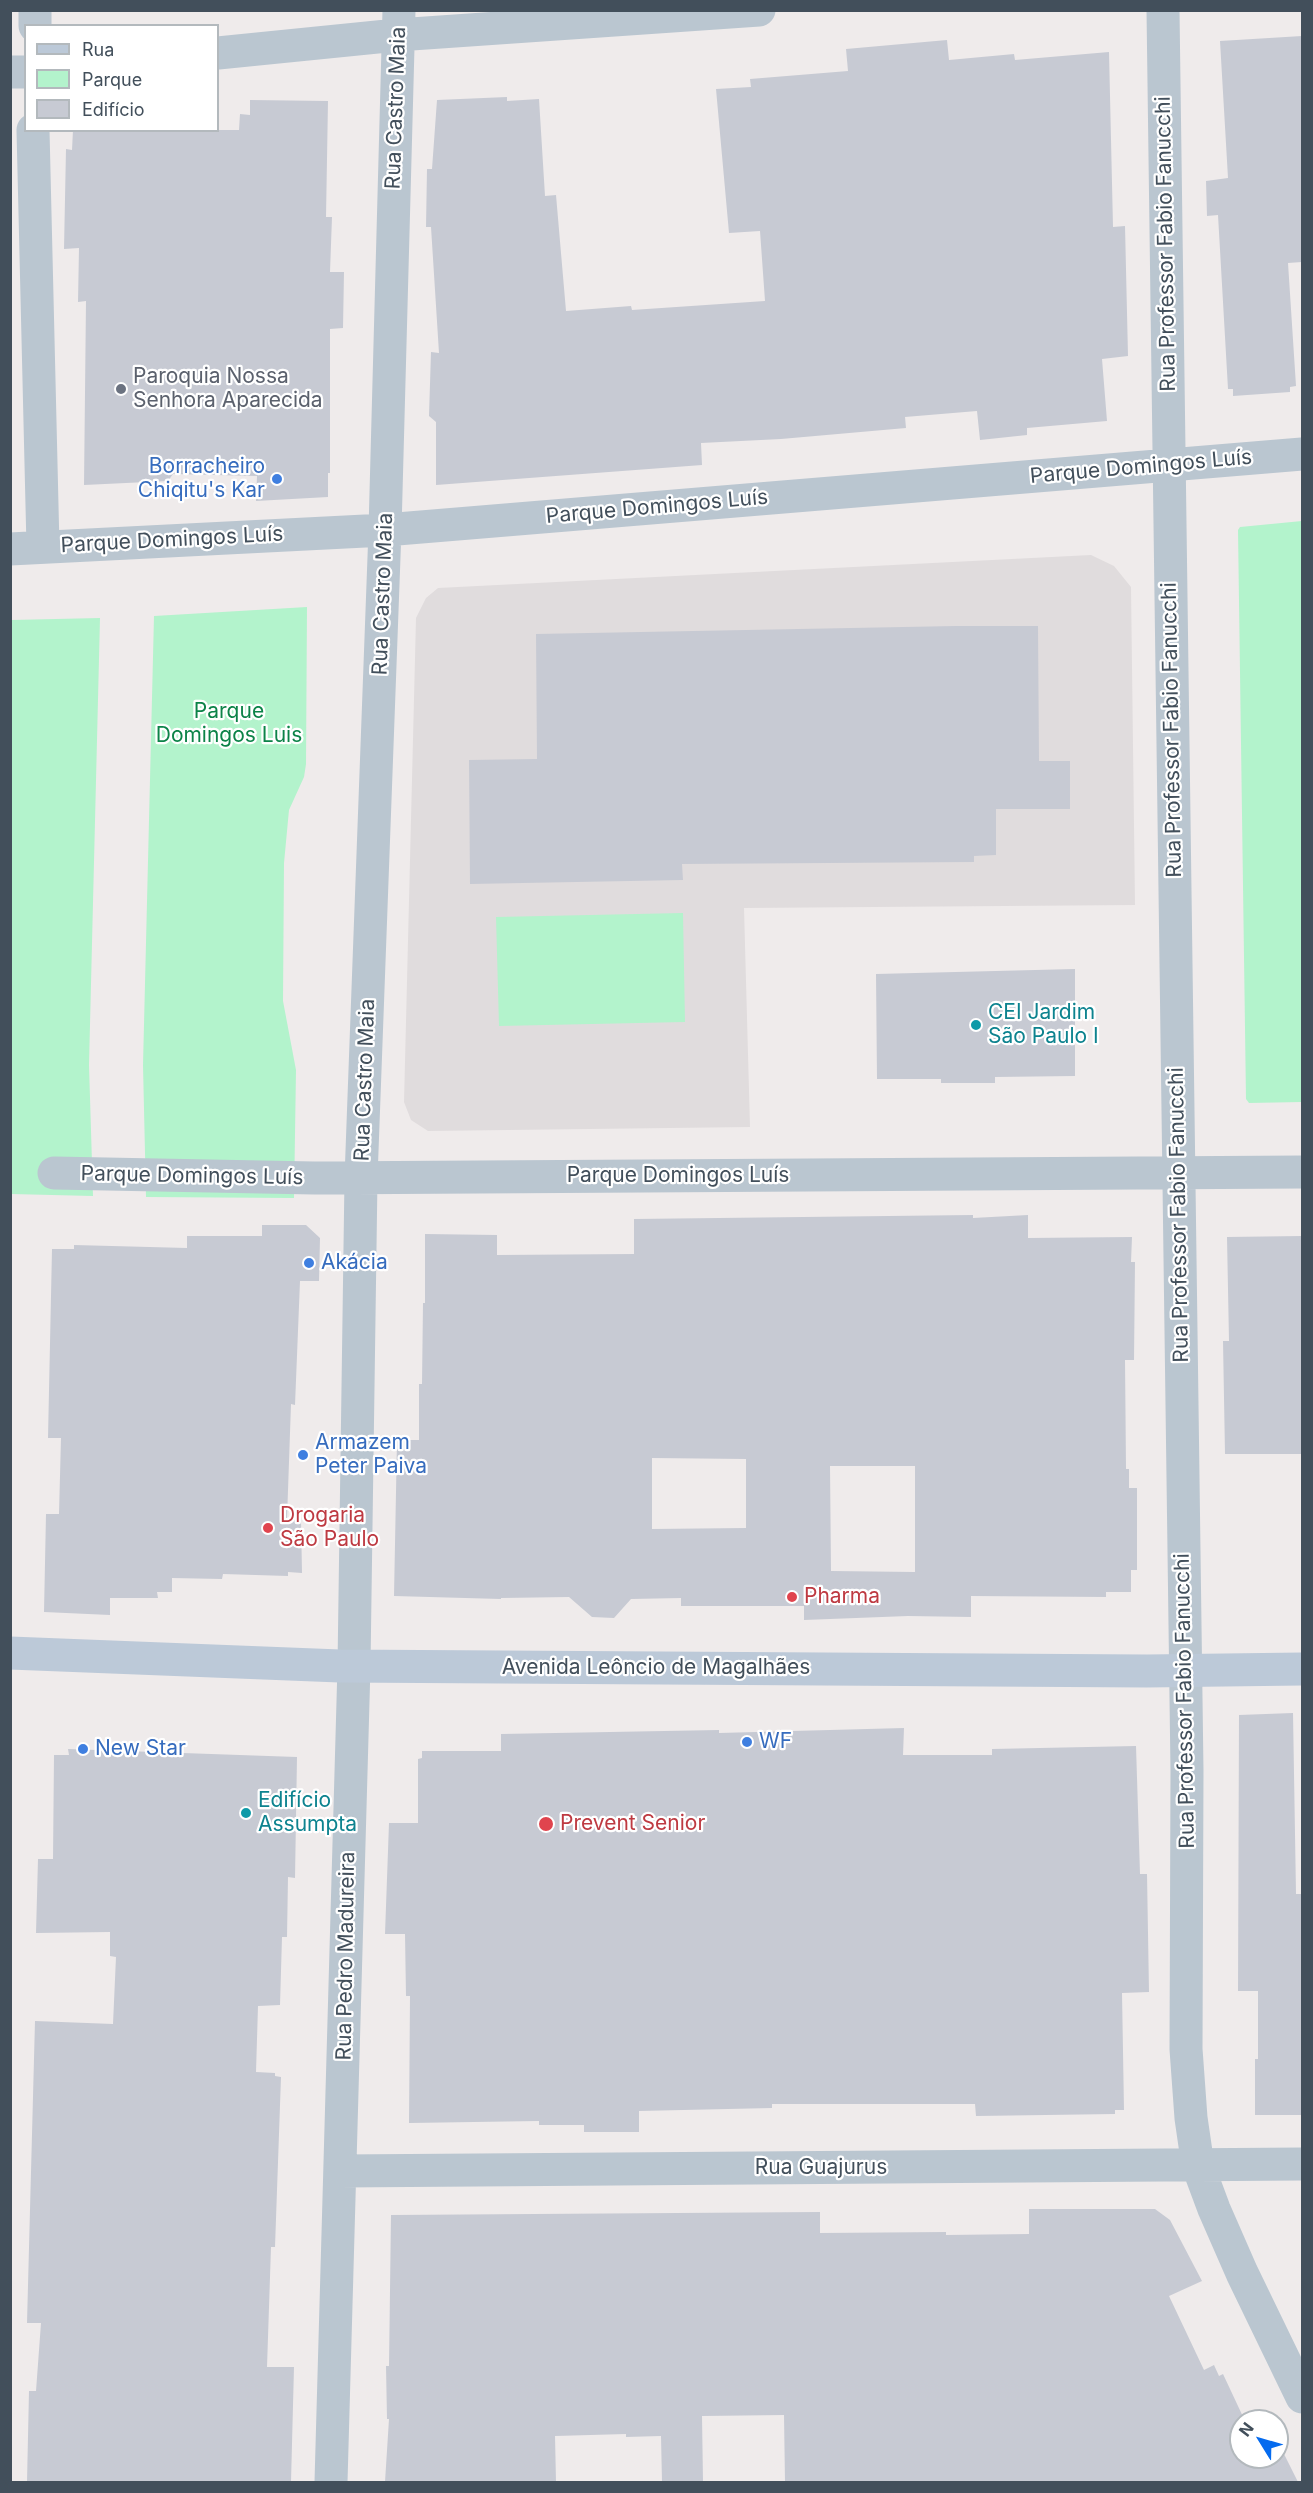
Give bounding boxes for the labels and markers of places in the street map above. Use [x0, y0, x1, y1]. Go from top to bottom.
place label: Paroquia Nossa Senhora Aparecida [133, 364, 323, 414]
marker: Paroquia Nossa Senhora Aparecida [114, 382, 128, 396]
place label: Borracheiro Chiqitu's Kar [138, 454, 265, 504]
marker: Borracheiro Chiqitu's Kar [270, 472, 284, 486]
place label: CEI Jardim São Paulo I [988, 1000, 1099, 1050]
marker: CEI Jardim São Paulo I [969, 1018, 983, 1032]
place label: Akácia [321, 1250, 388, 1276]
marker: Akácia [302, 1256, 316, 1270]
place label: Armazem Peter Paiva [315, 1430, 427, 1480]
marker: Armazem Peter Paiva [296, 1448, 310, 1462]
place label: Drogaria São Paulo [280, 1503, 379, 1553]
marker: Drogaria São Paulo [261, 1521, 275, 1535]
place label: Pharma [804, 1584, 880, 1610]
marker: Pharma [785, 1590, 799, 1604]
place label: WF [759, 1729, 792, 1755]
marker: WF [740, 1735, 754, 1749]
place label: New Star [95, 1736, 186, 1762]
marker: New Star [76, 1742, 90, 1756]
place label: Edifício Assumpta [258, 1788, 357, 1838]
marker: Edifício Assumpta [239, 1806, 253, 1820]
place label: Prevent Senior [560, 1811, 705, 1837]
marker: Prevent Senior [537, 1815, 555, 1833]

